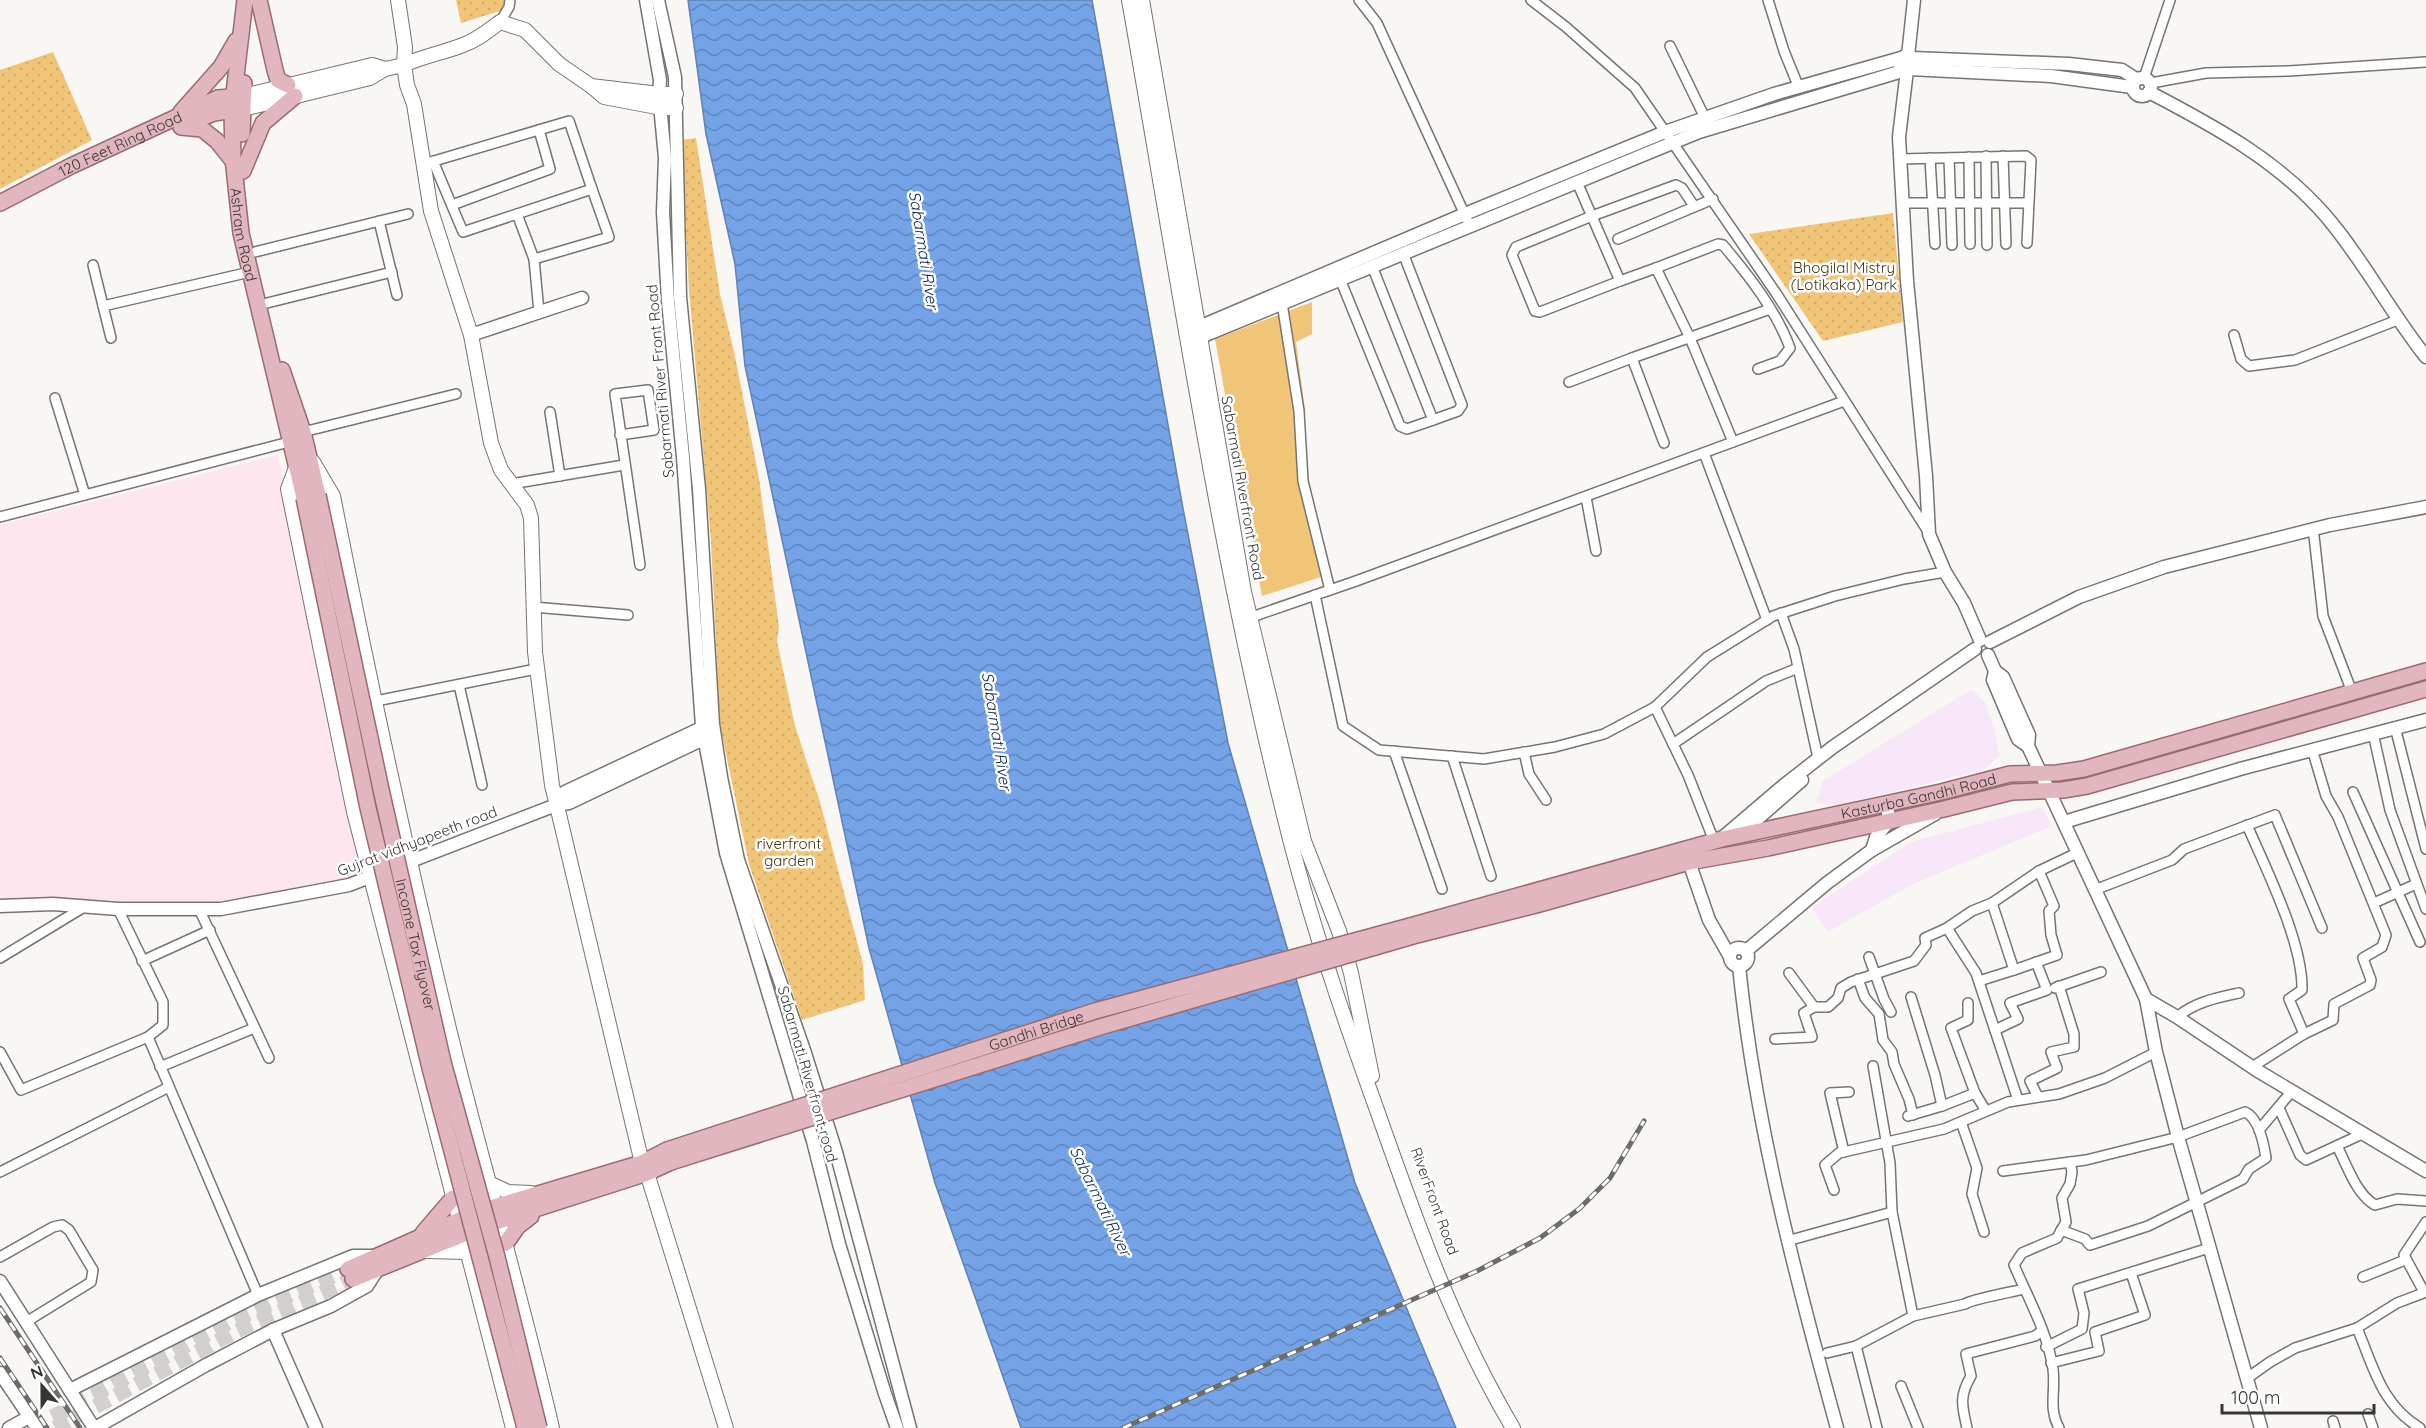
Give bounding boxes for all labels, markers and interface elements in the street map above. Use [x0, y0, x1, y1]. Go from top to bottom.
street label: 120 Feet Ring Road [55, 107, 185, 180]
street label: Ashram Road [227, 187, 262, 283]
water label: Sabarmati River [905, 189, 944, 312]
park label: Bhogilal Mistry (Lotikaka) Park [1791, 258, 1897, 294]
street label: Sabarmati River Front Road [642, 284, 678, 478]
street label: Sabarmati Riverfront Road [1217, 394, 1269, 582]
water label: Sabarmati River [978, 670, 1017, 793]
street label: Kasturba Gandhi Road [1839, 769, 1998, 823]
street label: Gujrat vidhyapeeth road [334, 802, 500, 880]
park label: riverfront garden [757, 834, 821, 870]
street label: Income Tax Flyover [392, 876, 441, 1012]
street label: Sabarmati Riverfront road [774, 984, 842, 1164]
street label: Gandhi Bridge [986, 1006, 1086, 1054]
water label: Sabarmati River [1066, 1143, 1137, 1261]
street label: RiverFront Road [1407, 1145, 1463, 1257]
north arrow [12, 1356, 72, 1416]
text: N [28, 1361, 46, 1383]
scale bar [2222, 1377, 2374, 1415]
text: 100 m [2231, 1386, 2280, 1409]

